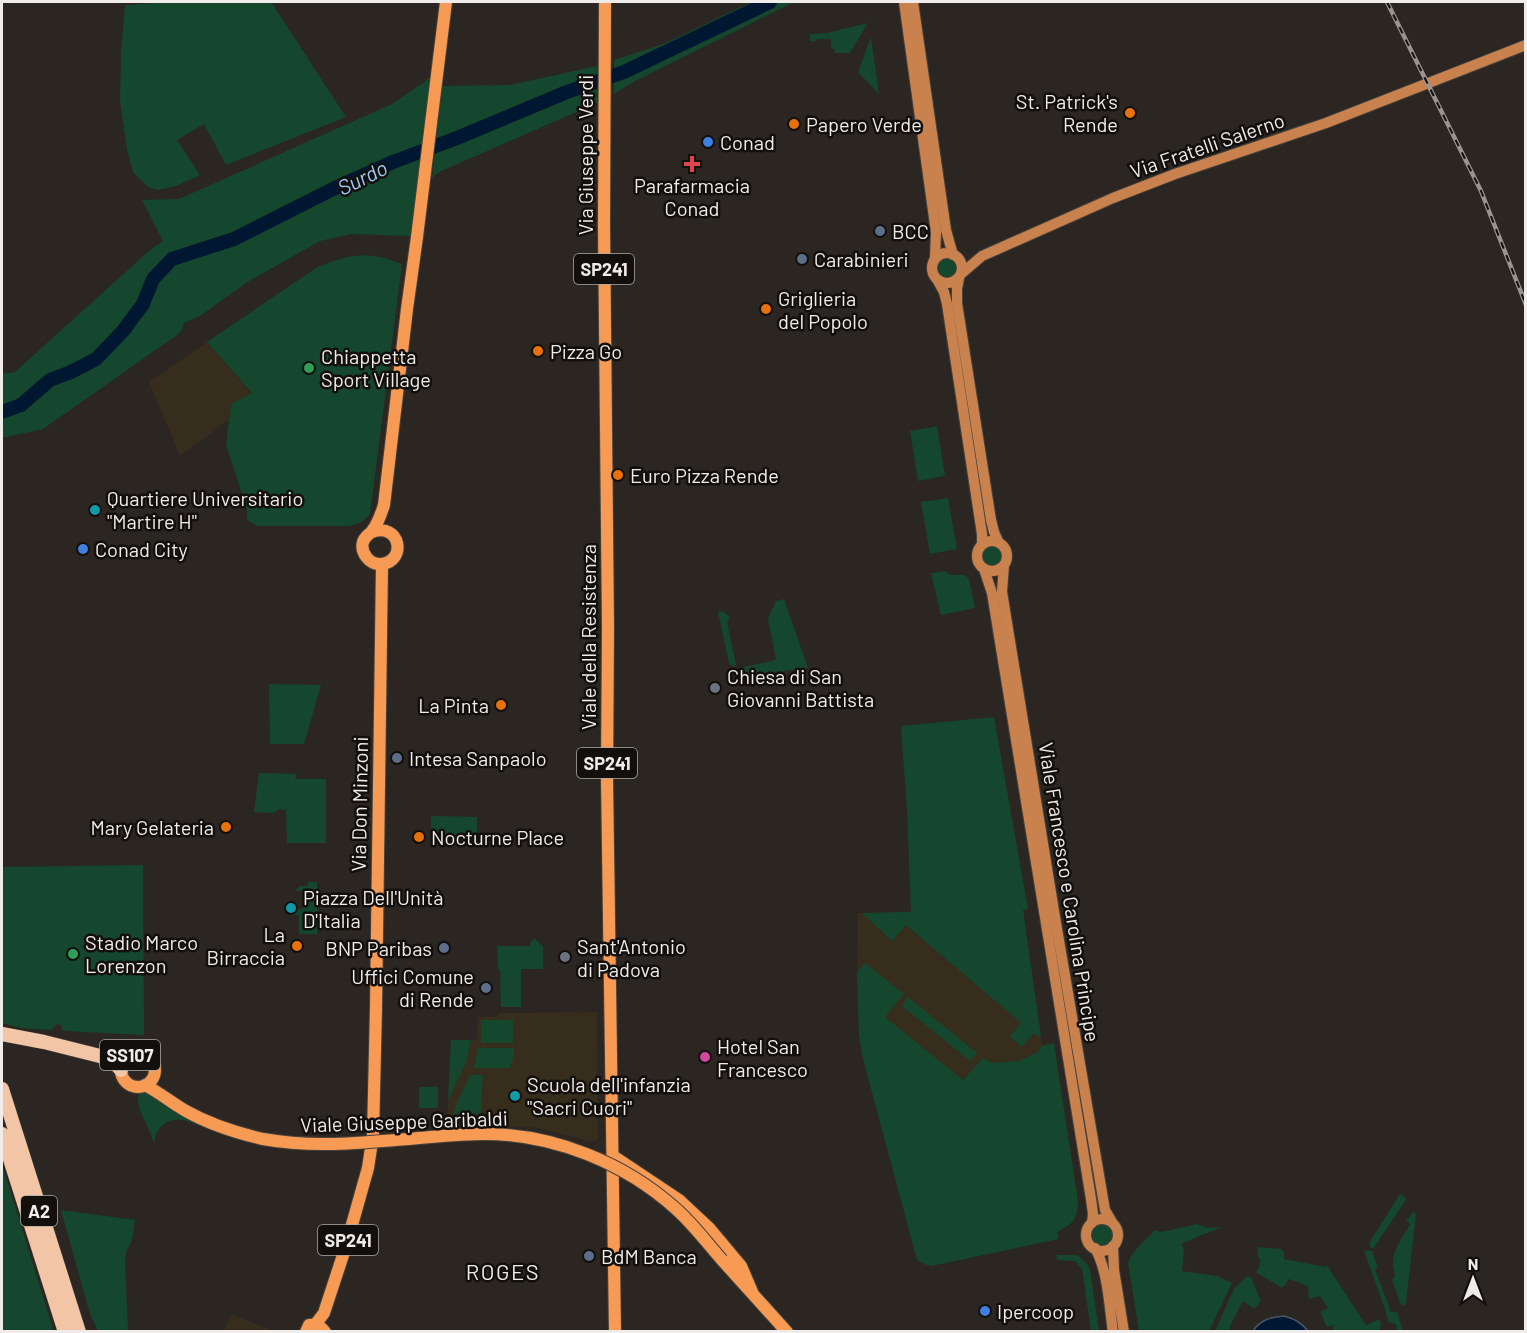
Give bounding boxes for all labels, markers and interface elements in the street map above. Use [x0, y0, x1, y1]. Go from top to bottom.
street label: Via Giuseppe Verdi [573, 75, 597, 235]
place label: St. Patrick's Rende [1016, 89, 1118, 136]
marker: St. Patrick's Rende [1123, 106, 1137, 120]
street label: Via Fratelli Salerno [1127, 107, 1287, 183]
place label: Papero Verde [806, 112, 922, 136]
marker: Papero Verde [787, 117, 801, 131]
place label: Conad [720, 130, 775, 154]
marker: Conad [701, 135, 715, 149]
water label: Surdo [333, 154, 391, 200]
marker: Parafarmacia Conad [685, 157, 699, 171]
place label: Parafarmacia Conad [634, 173, 750, 220]
place label: BCC [892, 219, 929, 243]
marker: BCC [873, 224, 887, 238]
place label: Carabinieri [814, 247, 909, 271]
marker: Carabinieri [795, 252, 809, 266]
road number: SP241 [574, 254, 634, 284]
place label: Griglieria del Popolo [778, 286, 868, 333]
marker: Griglieria del Popolo [759, 302, 773, 316]
place label: Pizza Go [550, 339, 622, 363]
place label: Chiappetta Sport Village [321, 344, 431, 391]
marker: Pizza Go [531, 344, 545, 358]
marker: Chiappetta Sport Village [302, 361, 316, 375]
place label: Euro Pizza Rende [630, 463, 779, 487]
marker: Euro Pizza Rende [611, 468, 625, 482]
place label: Quartiere Universitario "Martire H" [107, 486, 303, 533]
marker: Quartiere Universitario "Martire H" [88, 503, 102, 517]
place label: Conad City [95, 537, 188, 561]
marker: Conad City [76, 542, 90, 556]
street label: Viale della Resistenza [576, 544, 600, 730]
place label: Chiesa di San Giovanni Battista [727, 664, 874, 711]
marker: Chiesa di San Giovanni Battista [708, 681, 722, 695]
place label: La Pinta [418, 693, 489, 717]
marker: La Pinta [494, 698, 508, 712]
street label: Via Don Minzoni [346, 736, 372, 872]
street label: Viale Francesco e Carolina Principe [1034, 741, 1106, 1043]
place label: Intesa Sanpaolo [409, 746, 547, 770]
road number: SP241 [577, 748, 637, 778]
marker: Intesa Sanpaolo [390, 751, 404, 765]
place label: Mary Gelateria [91, 815, 214, 839]
marker: Mary Gelateria [219, 820, 233, 834]
place label: Nocturne Place [431, 825, 564, 849]
marker: Nocturne Place [412, 830, 426, 844]
place label: Piazza Dell'Unità D'Italia [303, 885, 443, 932]
marker: Piazza Dell'Unità D'Italia [284, 901, 298, 915]
place label: La Birraccia [207, 922, 285, 969]
place label: Stadio Marco Lorenzon [85, 930, 198, 977]
place label: Sant'Antonio di Padova [577, 934, 686, 981]
place label: BNP Paribas [325, 936, 432, 960]
marker: La Birraccia [290, 939, 304, 953]
marker: BNP Paribas [437, 941, 451, 955]
marker: Stadio Marco Lorenzon [66, 947, 80, 961]
marker: Sant'Antonio di Padova [558, 950, 572, 964]
place label: Uffici Comune di Rende [351, 964, 474, 1011]
marker: Uffici Comune di Rende [479, 981, 493, 995]
place label: Hotel San Francesco [717, 1034, 808, 1081]
road number: SS107 [100, 1040, 160, 1070]
marker: Hotel San Francesco [698, 1050, 712, 1064]
place label: Scuola dell'infanzia "Sacri Cuori" [527, 1072, 691, 1119]
marker: Scuola dell'infanzia "Sacri Cuori" [508, 1089, 522, 1103]
street label: Viale Giuseppe Garibaldi [300, 1105, 508, 1137]
road number: A2 [21, 1196, 57, 1226]
road number: SP241 [318, 1225, 378, 1255]
place label: BdM Banca [601, 1244, 697, 1268]
marker: BdM Banca [582, 1249, 596, 1263]
north arrow [1443, 1249, 1503, 1309]
text: N [1468, 1254, 1478, 1273]
district label: ROGES [466, 1258, 540, 1284]
place label: Ipercoop [997, 1299, 1074, 1323]
marker: Ipercoop [978, 1304, 992, 1318]

